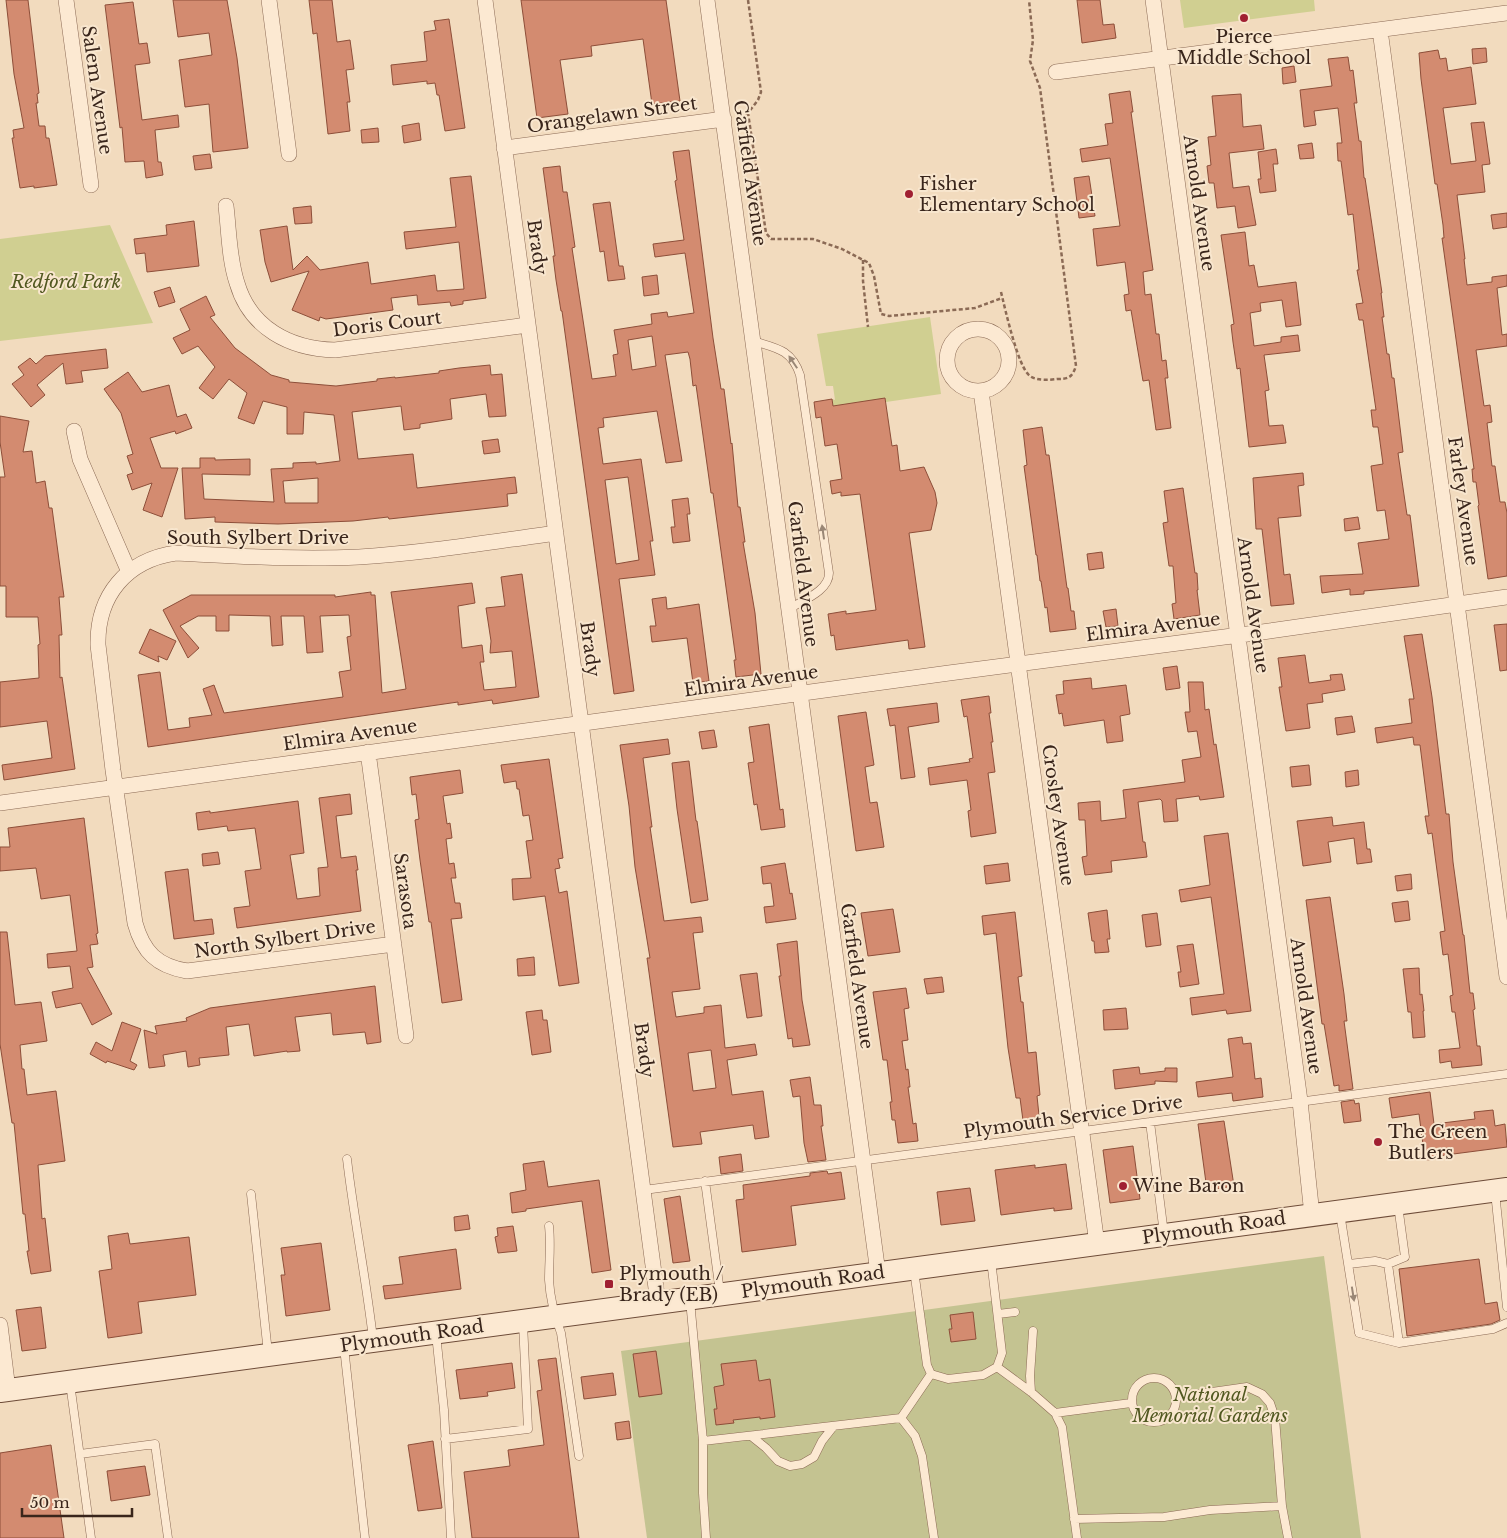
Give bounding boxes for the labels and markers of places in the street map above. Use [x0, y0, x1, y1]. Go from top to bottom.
marker: Pierce Middle School [1238, 12, 1250, 24]
place label: Pierce Middle School [1177, 26, 1311, 69]
place label: Fisher Elementary School [919, 173, 1095, 216]
marker: Fisher Elementary School [903, 188, 915, 200]
place label: The Green Butlers [1388, 1121, 1487, 1164]
marker: The Green Butlers [1372, 1136, 1384, 1148]
place label: Wine Baron [1132, 1175, 1244, 1197]
marker: Wine Baron [1117, 1180, 1129, 1192]
place label: Plymouth / Brady (EB) [619, 1263, 724, 1306]
marker: Plymouth / Brady (EB) [603, 1278, 615, 1290]

